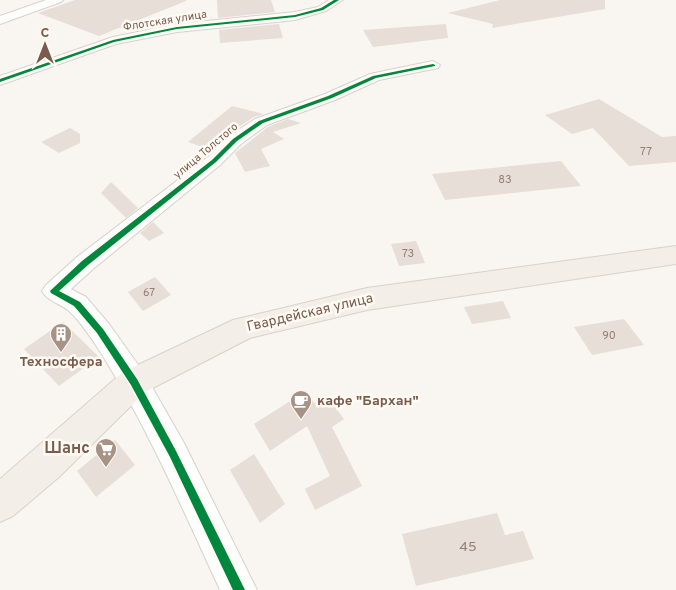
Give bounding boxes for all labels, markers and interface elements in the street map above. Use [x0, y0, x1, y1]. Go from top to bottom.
street label: Флотская улица [122, 7, 208, 35]
north arrow [20, 20, 70, 70]
text: С [41, 25, 50, 42]
street label: улица Толстого [171, 120, 241, 182]
house number: 77 [640, 145, 652, 159]
house number: 83 [498, 173, 512, 187]
house number: 73 [402, 247, 414, 261]
house number: 67 [143, 286, 155, 300]
street label: Гвардейская улица [245, 290, 375, 336]
building icon: Техносфера [49, 322, 73, 353]
house number: 90 [602, 329, 616, 343]
place label: Техносфера [19, 354, 103, 371]
cafe icon: кафе "Бархан" [289, 389, 313, 420]
place label: кафе "Бархан" [317, 393, 419, 410]
supermarket icon: Шанс [94, 437, 118, 468]
place label: Шанс [44, 439, 90, 459]
house number: 45 [459, 539, 477, 556]

